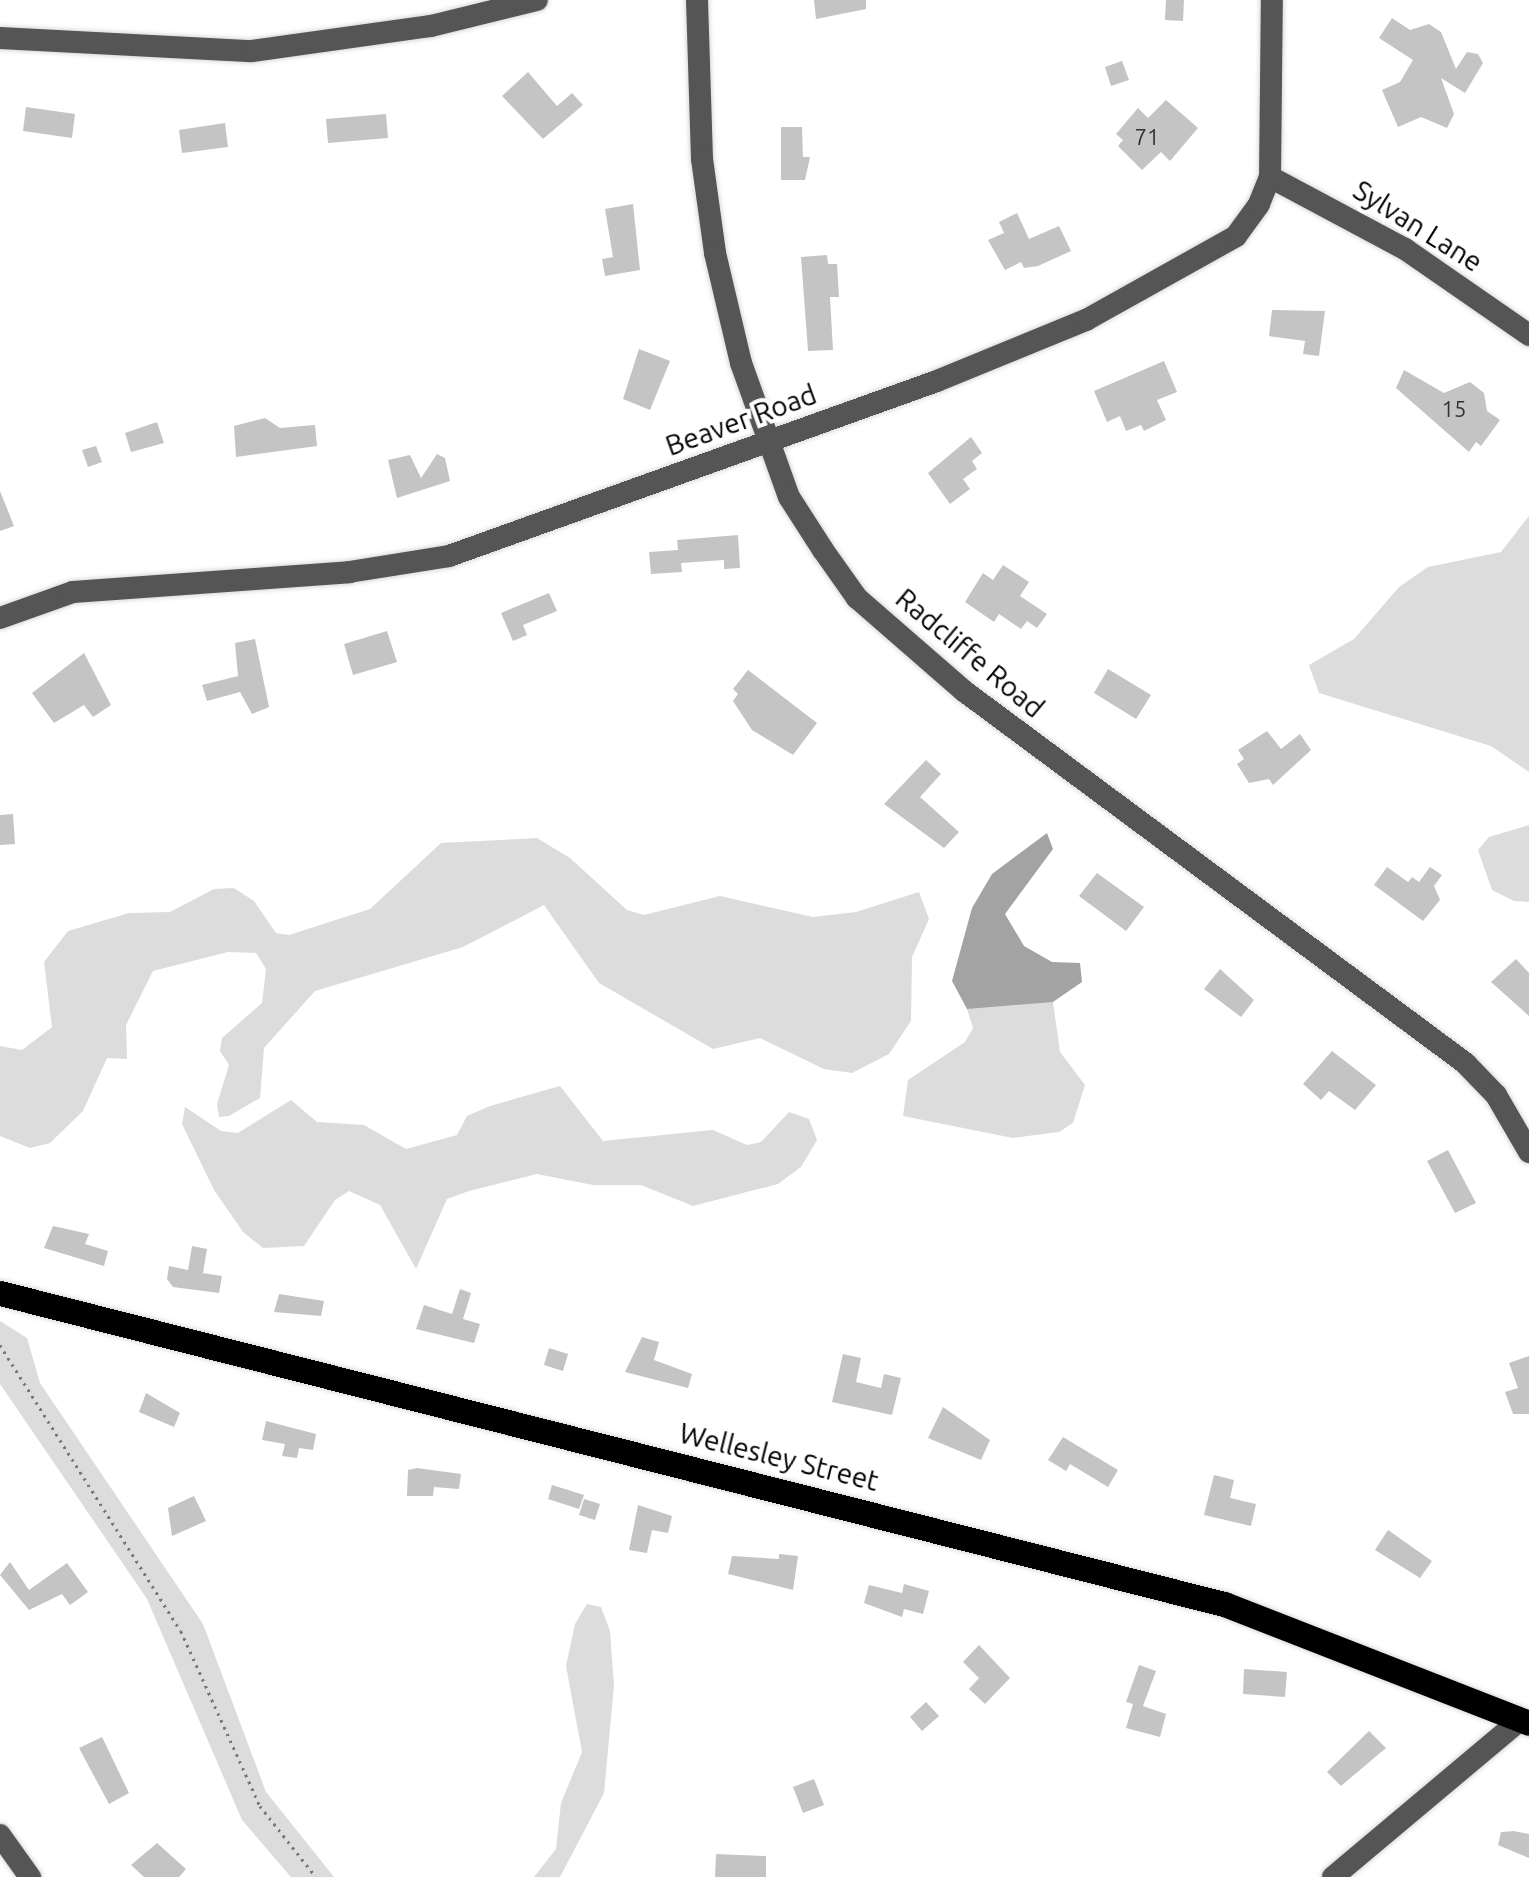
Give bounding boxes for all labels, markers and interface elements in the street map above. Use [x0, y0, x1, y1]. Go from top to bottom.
house number: 71 [1135, 124, 1159, 150]
street label: Sylvan Lane [1347, 173, 1489, 279]
street label: Beaver Road [661, 377, 821, 463]
house number: 15 [1442, 396, 1466, 422]
street label: Radcliffe Road [889, 581, 1051, 725]
street label: Wellesley Street [676, 1416, 882, 1498]

